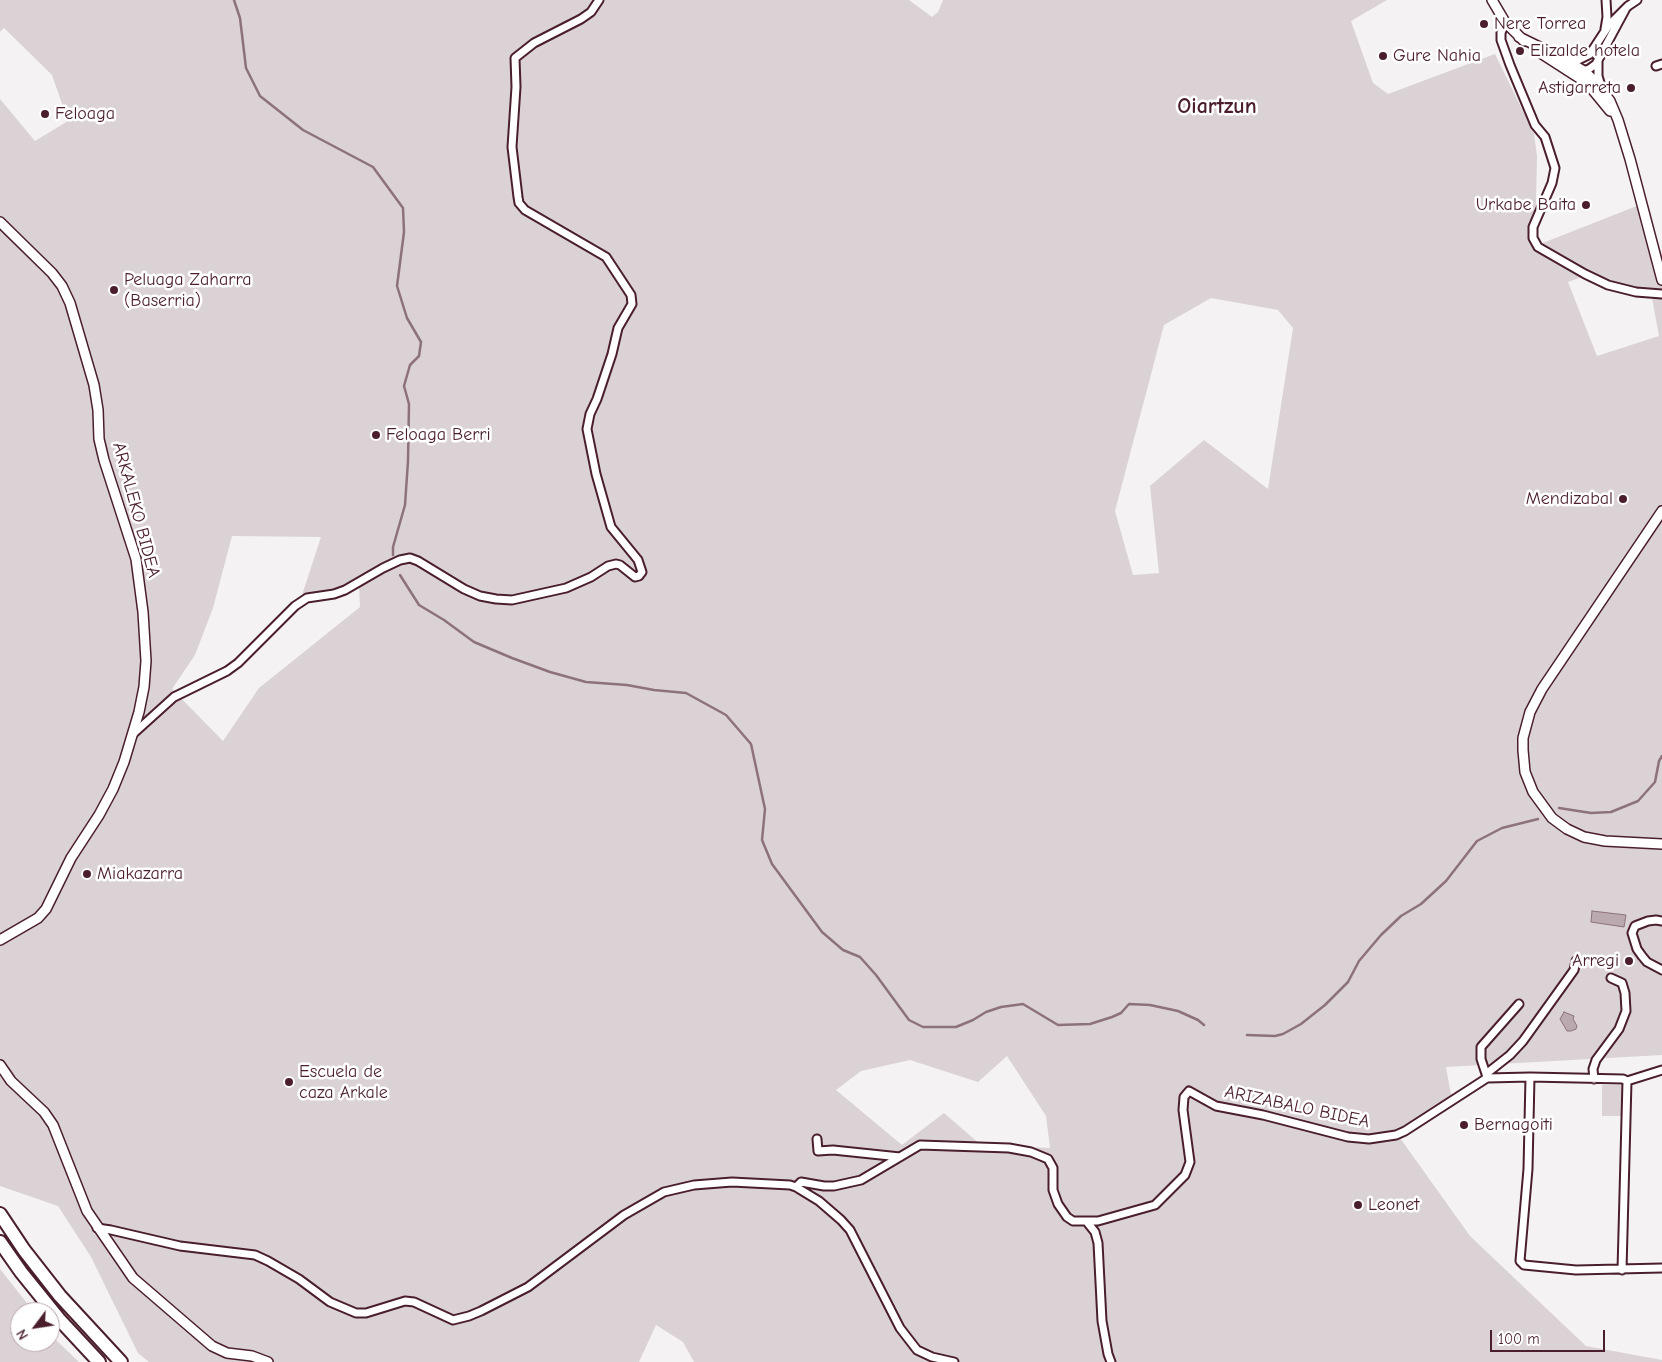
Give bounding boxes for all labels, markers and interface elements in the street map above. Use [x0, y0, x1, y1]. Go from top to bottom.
place label: Nere Torrea [1494, 13, 1586, 35]
marker: Nere Torrea [1478, 18, 1490, 30]
place label: Elizalde hotela [1530, 40, 1640, 62]
place label: Gure Nahia [1393, 45, 1481, 67]
marker: Elizalde hotela [1514, 45, 1526, 57]
marker: Gure Nahia [1377, 50, 1389, 62]
place label: Astigarreta [1538, 77, 1621, 99]
marker: Astigarreta [1625, 82, 1637, 94]
district label: Oiartzun [1177, 94, 1257, 120]
place label: Feloaga [55, 103, 115, 125]
marker: Feloaga [39, 108, 51, 120]
place label: Urkabe Baita [1476, 194, 1576, 216]
marker: Urkabe Baita [1580, 199, 1592, 211]
place label: Peluaga Zaharra (Baserria) [124, 269, 252, 312]
marker: Peluaga Zaharra (Baserria) [108, 284, 120, 296]
place label: Feloaga Berri [386, 424, 491, 446]
marker: Feloaga Berri [370, 429, 382, 441]
street label: ARKALEKO BIDEA [108, 440, 164, 580]
place label: Mendizabal [1526, 488, 1613, 510]
marker: Mendizabal [1617, 493, 1629, 505]
place label: Miakazarra [97, 863, 183, 885]
marker: Miakazarra [81, 868, 93, 880]
place label: Arregi [1572, 950, 1619, 972]
marker: Arregi [1623, 955, 1635, 967]
place label: Escuela de caza Arkale [299, 1061, 388, 1104]
marker: Escuela de caza Arkale [283, 1076, 295, 1088]
street label: ARIZABALO BIDEA [1223, 1081, 1371, 1133]
place label: Bernagoiti [1474, 1114, 1553, 1136]
marker: Bernagoiti [1458, 1119, 1470, 1131]
place label: Leonet [1368, 1194, 1419, 1216]
marker: Leonet [1352, 1199, 1364, 1211]
north arrow [10, 1302, 60, 1352]
scale bar [1492, 1320, 1607, 1352]
text: N [13, 1326, 32, 1343]
text: 100 m [1498, 1330, 1540, 1348]

